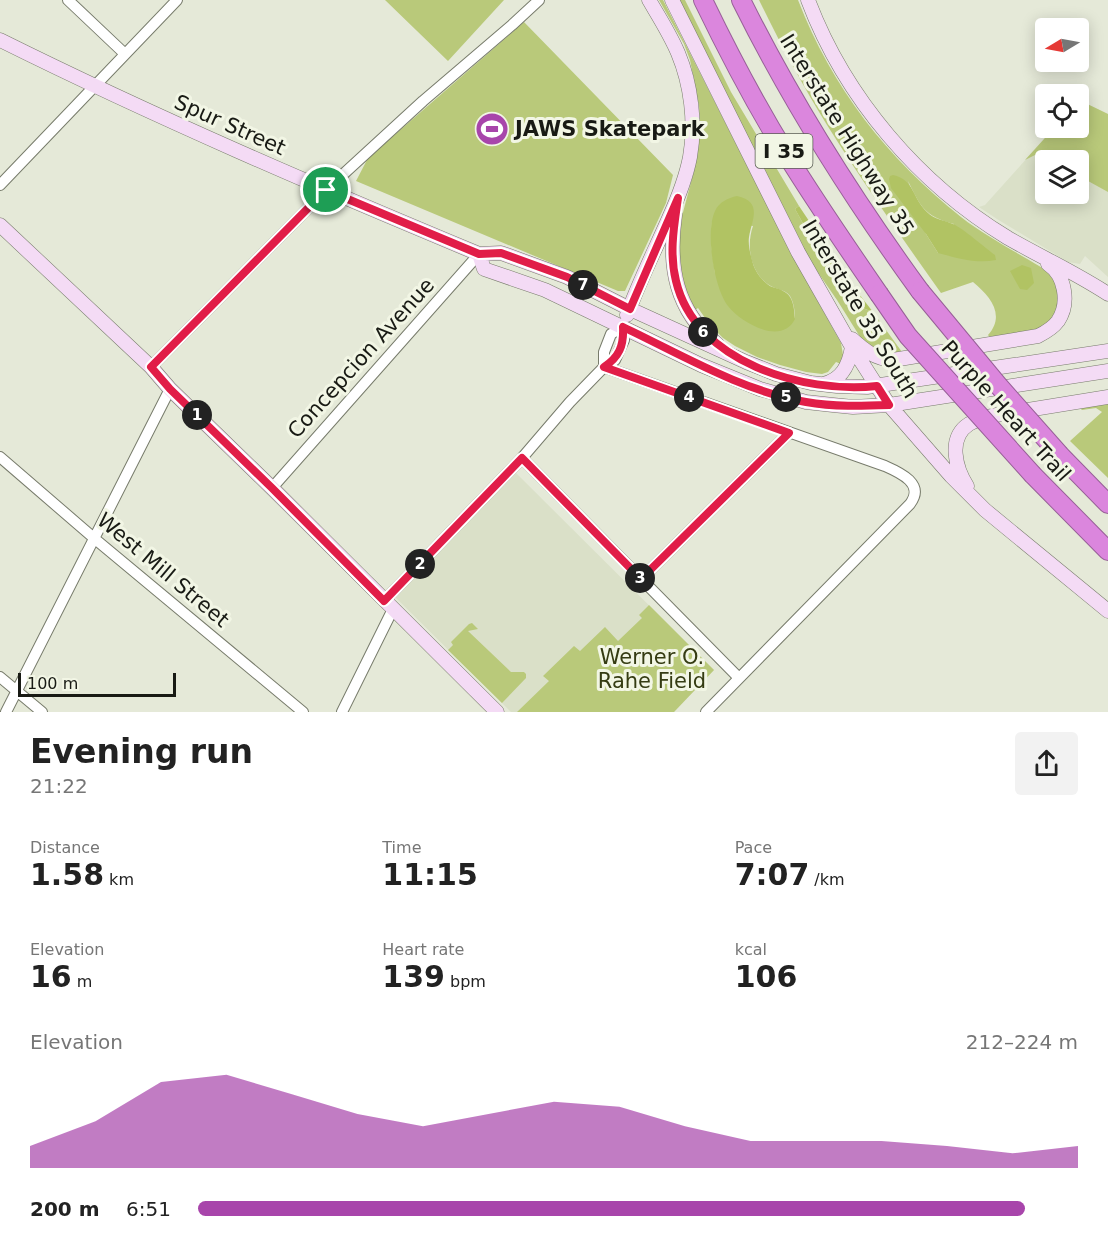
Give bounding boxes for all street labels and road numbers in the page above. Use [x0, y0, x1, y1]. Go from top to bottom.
street label: Interstate Highway 35 [775, 30, 919, 240]
street label: Spur Street [171, 90, 289, 160]
road number: I 35 [756, 134, 812, 168]
street label: Interstate 35 South [797, 216, 923, 402]
street label: Concepcion Avenue [283, 273, 439, 443]
street label: Purple Heart Trail [937, 336, 1075, 486]
street label: West Mill Street [92, 508, 234, 632]

